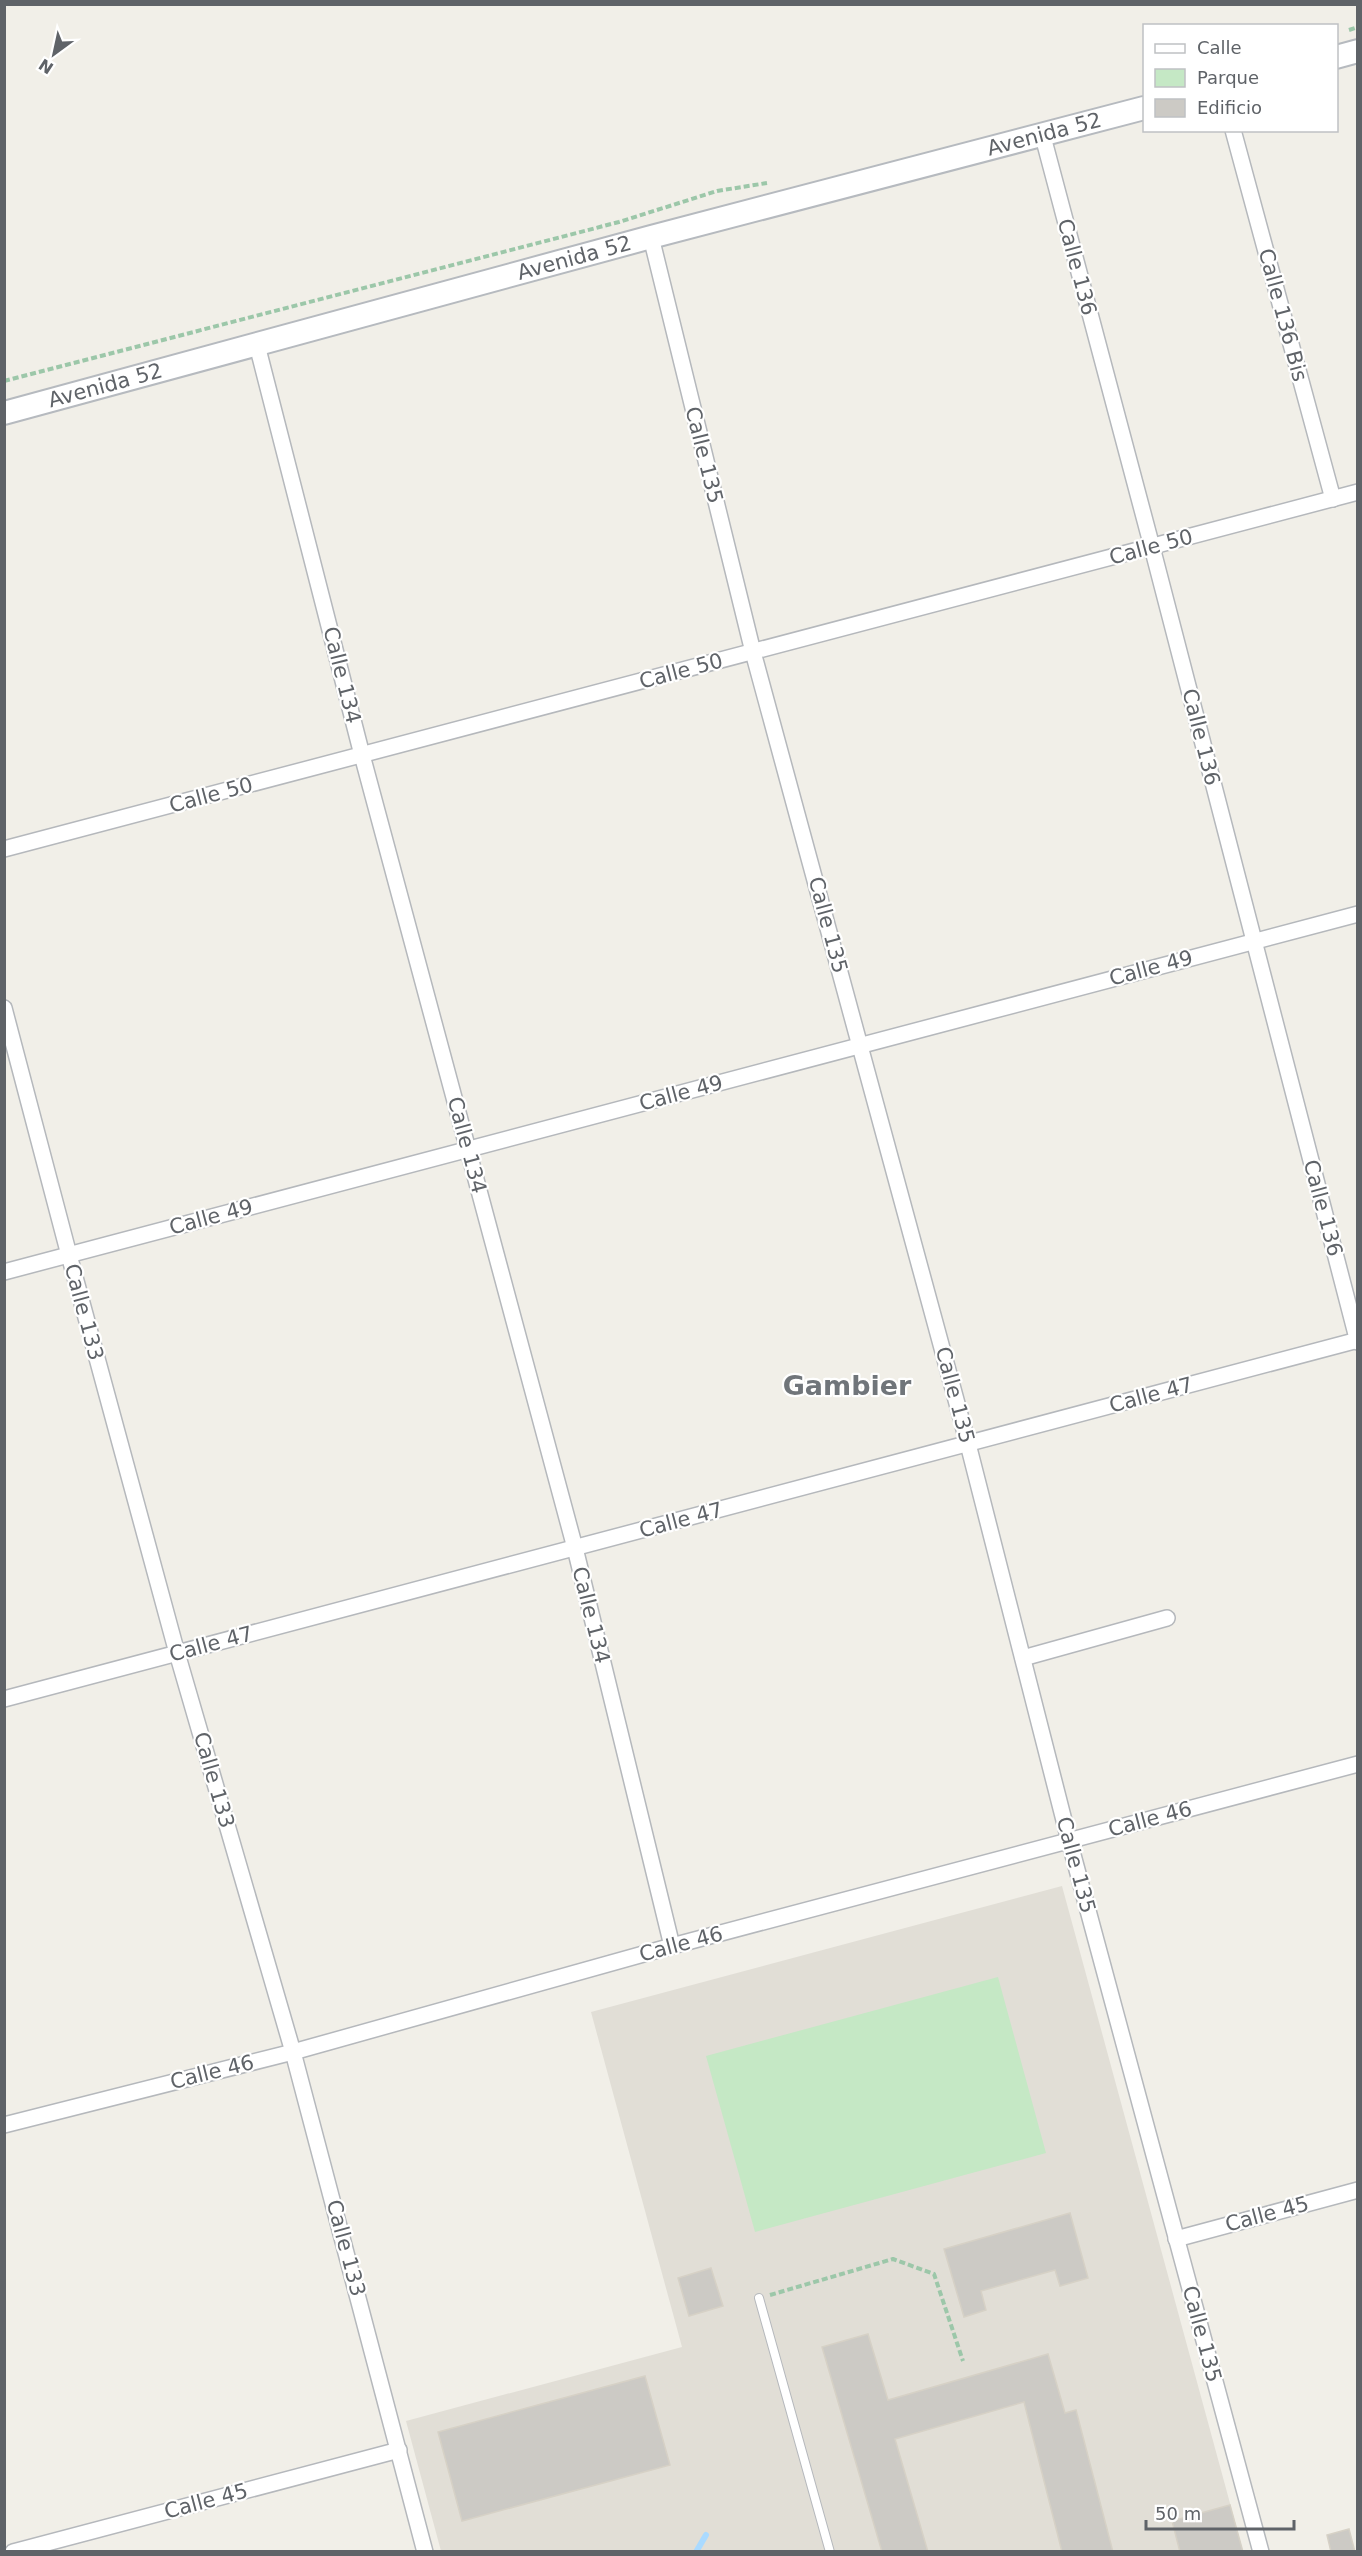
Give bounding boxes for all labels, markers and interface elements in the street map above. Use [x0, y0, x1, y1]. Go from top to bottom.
north arrow [24, 24, 84, 84]
legend [1143, 24, 1338, 132]
text: Calle [1197, 37, 1242, 58]
text: N [35, 55, 57, 78]
text: Parque [1197, 67, 1259, 88]
text: Edificio [1197, 97, 1262, 118]
street label: Avenida 52 [984, 108, 1104, 161]
street label: Calle 136 [1053, 216, 1101, 318]
street label: Avenida 52 [515, 231, 634, 285]
street label: Calle 136 Bis [1254, 246, 1312, 384]
street label: Avenida 52 [46, 358, 165, 412]
street label: Calle 135 [680, 404, 728, 506]
street label: Calle 50 [1107, 524, 1195, 570]
street label: Calle 134 [318, 624, 366, 726]
street label: Calle 50 [637, 648, 725, 694]
street label: Calle 136 [1177, 686, 1225, 788]
street label: Calle 50 [167, 772, 255, 818]
street label: Calle 135 [804, 874, 852, 976]
street label: Calle 49 [1107, 945, 1195, 991]
street label: Calle 49 [637, 1070, 725, 1116]
street label: Calle 134 [443, 1094, 491, 1196]
street label: Calle 136 [1299, 1157, 1347, 1259]
street label: Calle 49 [167, 1194, 255, 1240]
street label: Calle 133 [60, 1261, 108, 1363]
street label: Calle 135 [931, 1344, 979, 1446]
district label: Gambier [783, 1370, 912, 1401]
street label: Calle 47 [1107, 1372, 1195, 1418]
street label: Calle 47 [637, 1497, 725, 1543]
street label: Calle 134 [567, 1564, 615, 1666]
street label: Calle 47 [167, 1621, 255, 1667]
street label: Calle 133 [189, 1729, 239, 1831]
street label: Calle 46 [1106, 1796, 1194, 1842]
street label: Calle 135 [1052, 1814, 1100, 1916]
street label: Calle 46 [637, 1921, 725, 1967]
street label: Calle 46 [168, 2050, 256, 2094]
street label: Calle 45 [1223, 2191, 1311, 2237]
street label: Calle 133 [322, 2197, 370, 2299]
street label: Calle 135 [1178, 2283, 1226, 2385]
street label: Calle 45 [162, 2478, 250, 2524]
scale bar [1146, 2493, 1294, 2531]
text: 50 m [1155, 2503, 1201, 2524]

